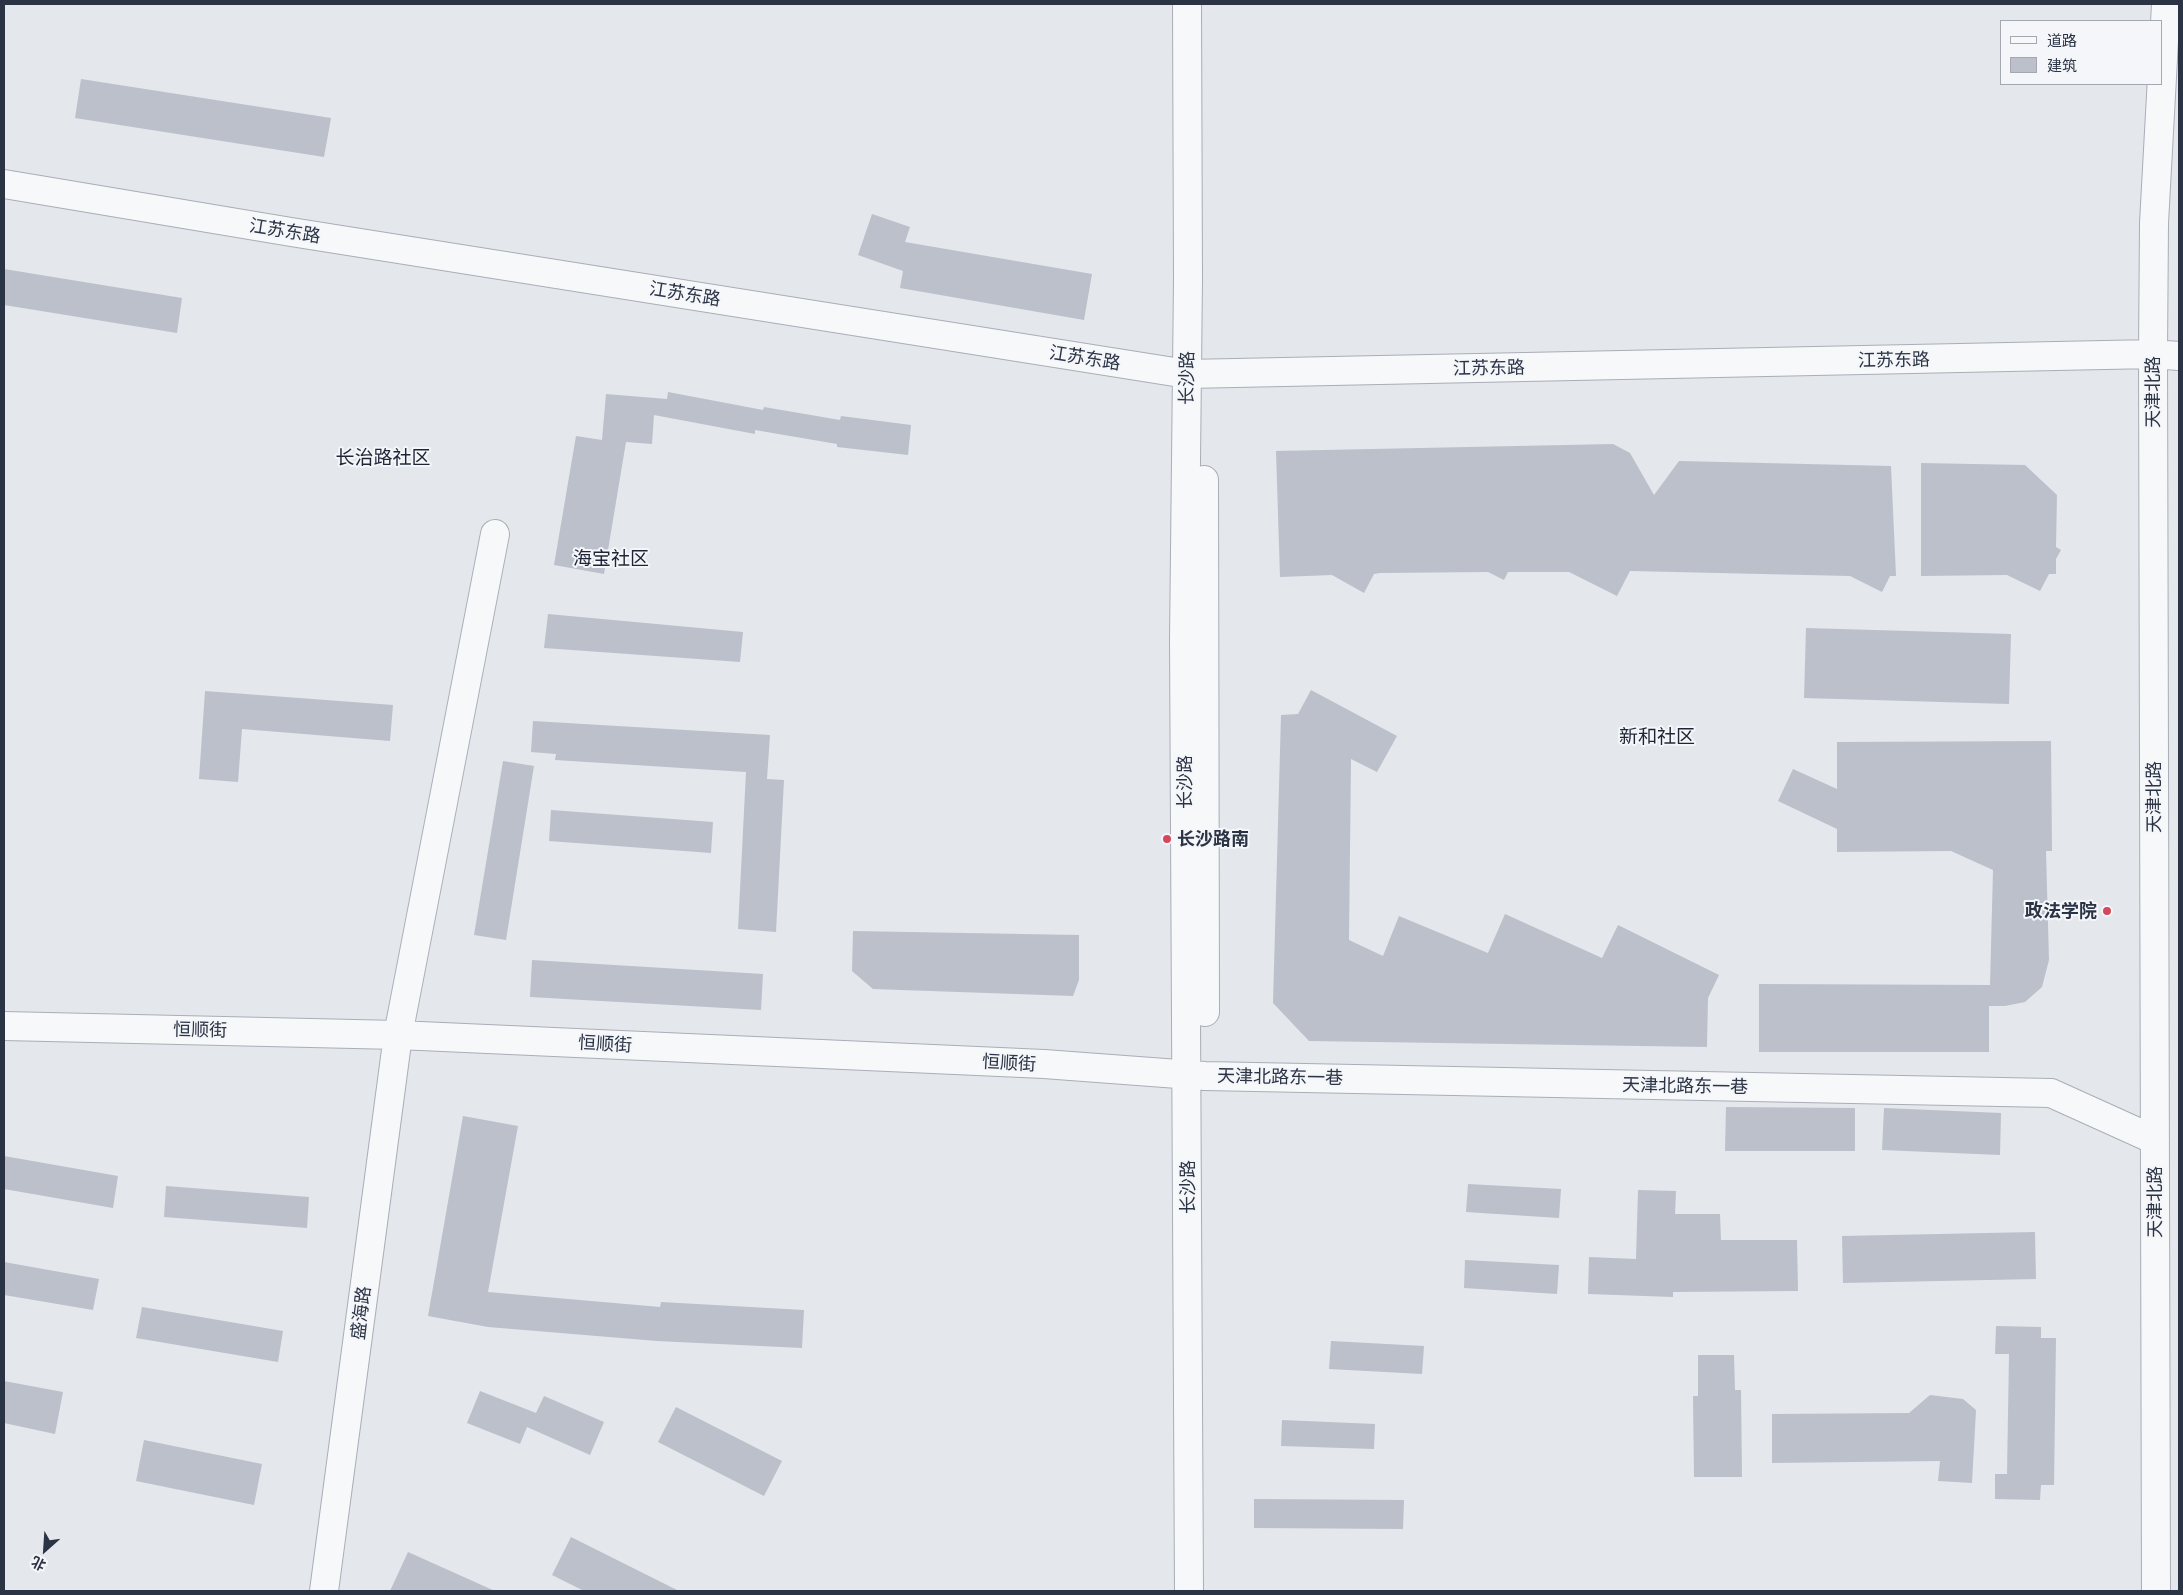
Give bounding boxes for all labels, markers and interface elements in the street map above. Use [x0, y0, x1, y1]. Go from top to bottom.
legend [2000, 20, 2163, 85]
text: 道路 [2047, 31, 2077, 49]
text: 建筑 [2047, 56, 2077, 74]
street label: 江苏东路 [248, 215, 322, 247]
street label: 江苏东路 [648, 278, 722, 310]
street label: 江苏东路 [1048, 342, 1122, 374]
street label: 江苏东路 [1858, 349, 1930, 371]
street label: 长沙路 [1176, 351, 1198, 405]
street label: 天津北路 [2142, 356, 2164, 428]
street label: 江苏东路 [1453, 357, 1525, 379]
district label: 长治路社区 [336, 447, 430, 469]
district label: 海宝社区 [573, 548, 649, 570]
district label: 新和社区 [1619, 726, 1695, 748]
street label: 长沙路 [1174, 755, 1196, 809]
street label: 天津北路 [2143, 761, 2165, 833]
place label: 长沙路南 [1177, 828, 1249, 850]
marker: 长沙路南 [1161, 833, 1173, 845]
place label: 政法学院 [2025, 900, 2097, 922]
marker: 政法学院 [2101, 905, 2113, 917]
street label: 恒顺街 [173, 1019, 227, 1041]
street label: 恒顺街 [577, 1032, 633, 1056]
street label: 恒顺街 [981, 1051, 1037, 1075]
street label: 天津北路东一巷 [1217, 1065, 1343, 1089]
street label: 天津北路东一巷 [1622, 1074, 1748, 1098]
street label: 长沙路 [1177, 1160, 1199, 1214]
street label: 天津北路 [2144, 1166, 2166, 1238]
street label: 盛海路 [347, 1285, 375, 1341]
north arrow [20, 1525, 70, 1575]
text: 北 [28, 1553, 48, 1575]

